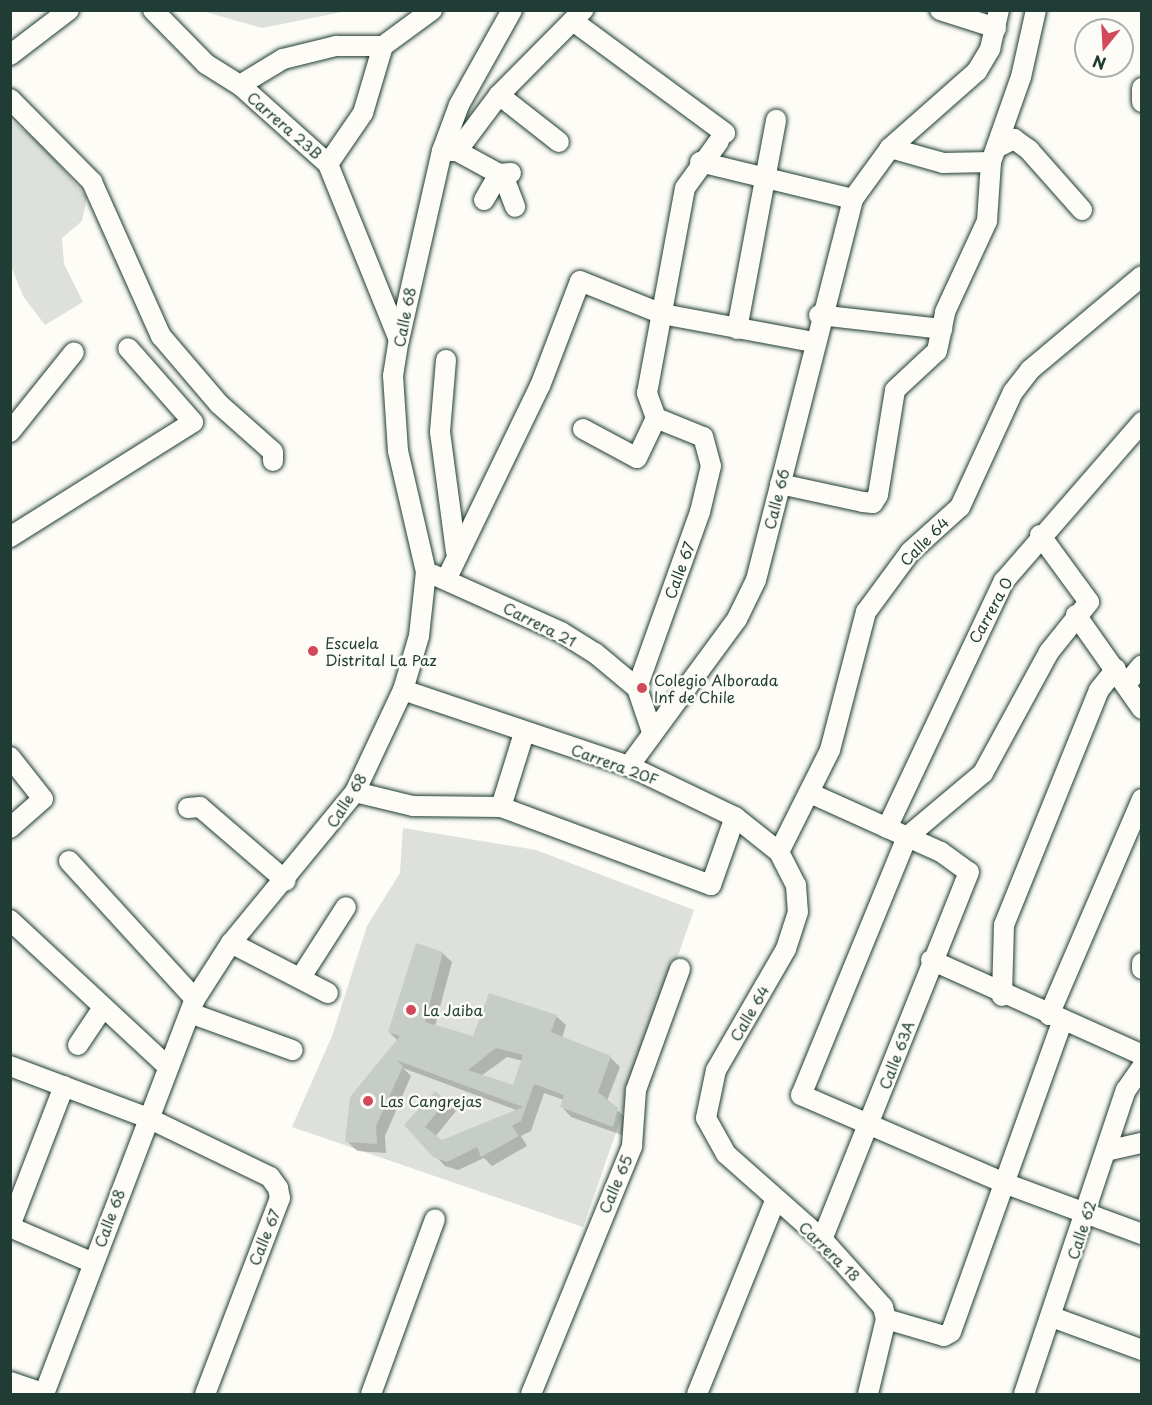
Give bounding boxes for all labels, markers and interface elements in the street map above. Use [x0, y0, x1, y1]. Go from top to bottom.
north arrow [1074, 18, 1134, 78]
text: N [1089, 50, 1109, 77]
street label: Carrera 23B [244, 87, 326, 163]
street label: Calle 68 [389, 285, 419, 349]
street label: Calle 66 [760, 467, 792, 531]
street label: Calle 64 [896, 513, 952, 569]
street label: Calle 67 [660, 539, 698, 601]
street label: Carrera 0 [964, 574, 1016, 646]
street label: Carrera 21 [500, 598, 580, 650]
place label: Escuela Distrital La Paz [325, 633, 438, 668]
marker: Escuela Distrital La Paz [306, 644, 320, 658]
place label: Colegio Alborada Inf de Chile [654, 670, 779, 705]
marker: Colegio Alborada Inf de Chile [635, 681, 649, 695]
street label: Carrera 20F [569, 740, 661, 788]
street label: Calle 68 [322, 769, 370, 831]
street label: Calle 64 [726, 982, 772, 1044]
place label: La Jaiba [423, 1001, 486, 1019]
marker: La Jaiba [404, 1003, 418, 1017]
street label: Calle 63A [875, 1018, 917, 1092]
place label: Las Cangrejas [380, 1092, 483, 1110]
marker: Las Cangrejas [361, 1094, 375, 1108]
street label: Calle 65 [595, 1152, 635, 1216]
street label: Calle 68 [90, 1186, 128, 1250]
street label: Calle 62 [1063, 1198, 1099, 1262]
street label: Calle 67 [244, 1206, 284, 1268]
street label: Carrera 18 [796, 1217, 864, 1285]

